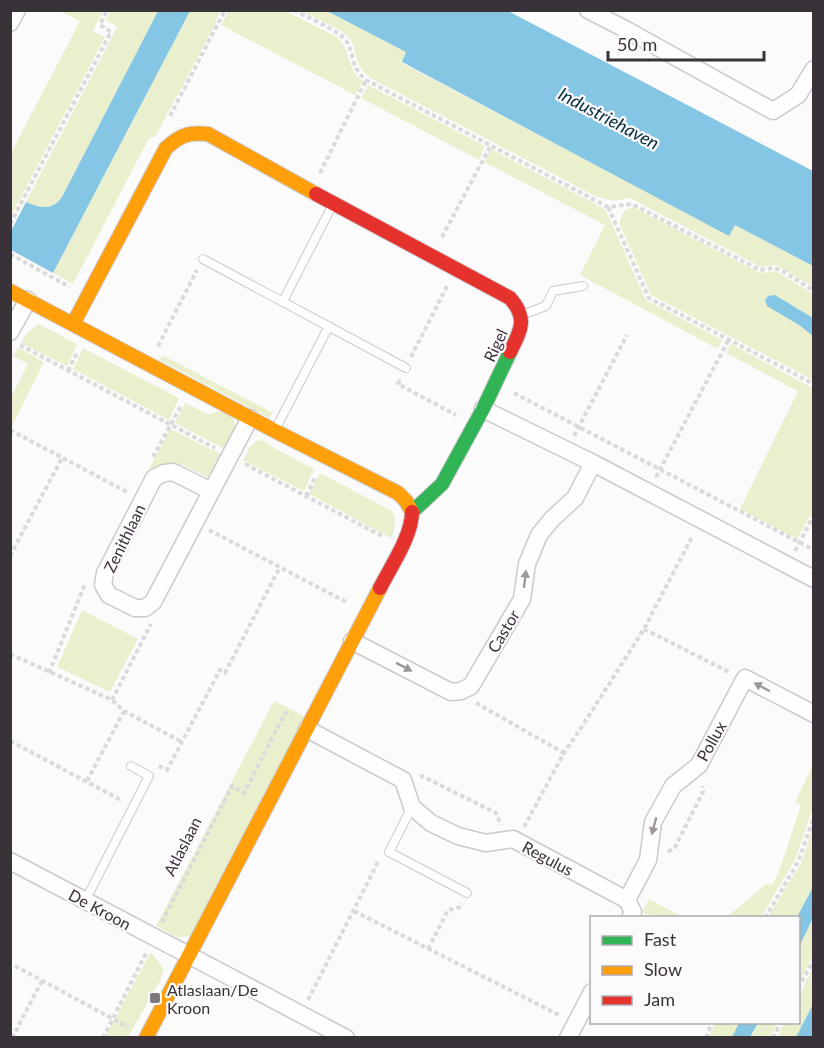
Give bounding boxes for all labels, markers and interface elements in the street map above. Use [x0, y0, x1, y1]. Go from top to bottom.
scale bar [608, 24, 764, 62]
text: 50 m [617, 33, 657, 55]
water label: Industriehaven [555, 82, 663, 154]
street label: Rigel [479, 326, 511, 364]
street label: Zenithlaan [99, 501, 149, 575]
one-way arrow [520, 569, 530, 588]
street label: Castor [483, 606, 523, 656]
one-way arrow [396, 663, 413, 672]
one-way arrow [753, 682, 770, 691]
street label: Pollux [692, 718, 730, 764]
street label: Atlaslaan [159, 813, 205, 879]
one-way arrow [649, 817, 658, 835]
street label: Regulus [519, 837, 577, 879]
street label: De Kroon [66, 885, 134, 933]
legend [590, 916, 800, 1024]
text: Fast [644, 928, 677, 950]
text: Slow [644, 958, 682, 980]
place label: Atlaslaan/De Kroon [167, 980, 258, 1017]
text: Jam [644, 988, 675, 1010]
marker: Atlaslaan/De Kroon [148, 991, 162, 1005]

